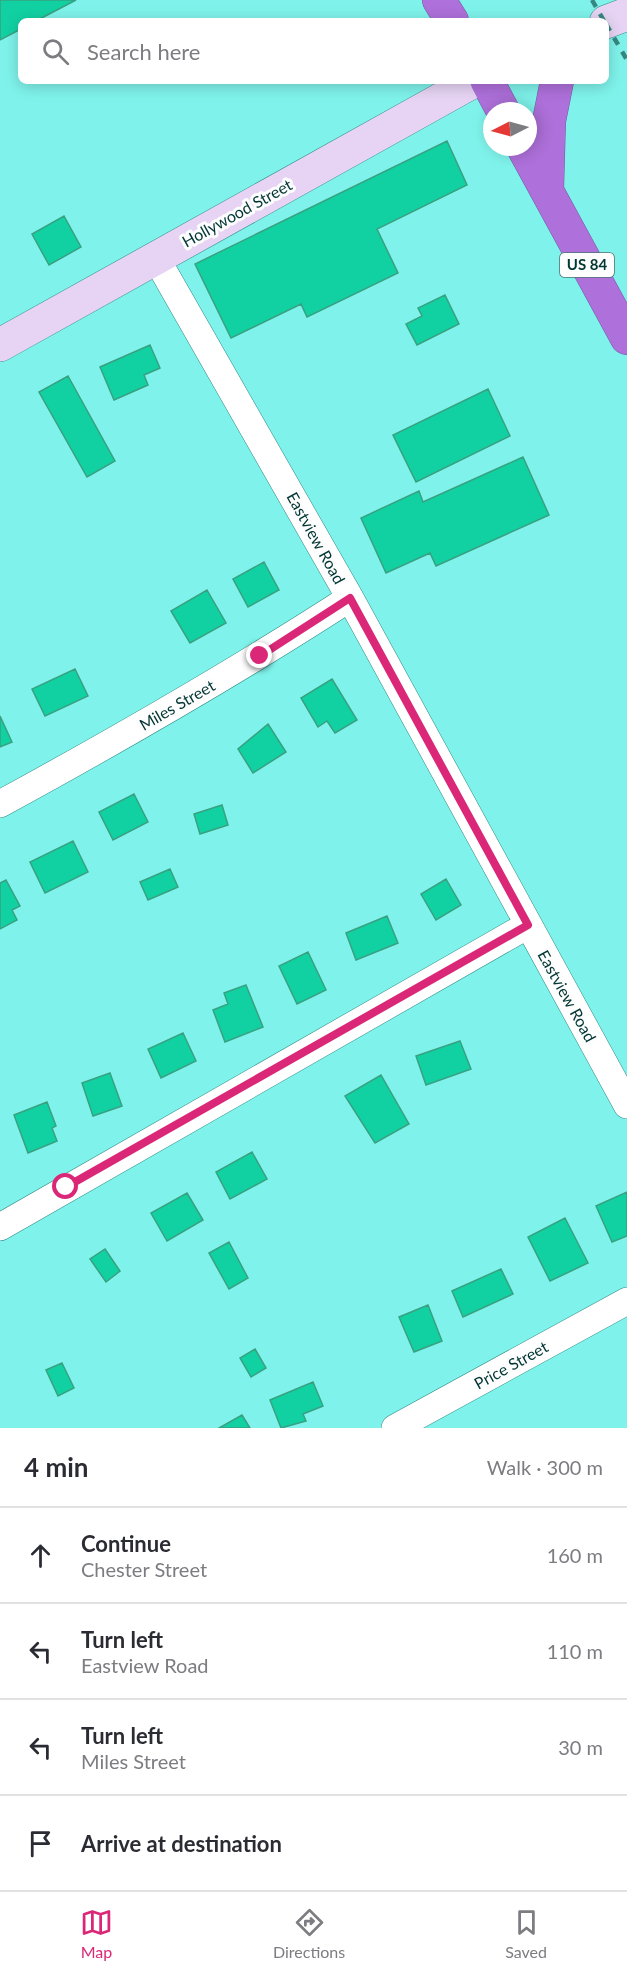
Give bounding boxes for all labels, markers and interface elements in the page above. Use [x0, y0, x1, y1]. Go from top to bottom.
search box [18, 18, 609, 84]
icon: search [39, 35, 72, 68]
text: Search here [87, 38, 200, 65]
north arrow [483, 102, 537, 156]
street label: Hollywood Street [179, 174, 295, 251]
road number: US 84 [560, 253, 614, 277]
street label: Eastview Road [283, 489, 349, 587]
route end [246, 642, 272, 668]
street label: Miles Street [136, 675, 218, 734]
street label: Eastview Road [534, 947, 600, 1045]
route start [52, 1173, 78, 1199]
street label: Price Street [471, 1336, 551, 1393]
text: 4 min [24, 1451, 88, 1483]
text: Walk · 300 m [487, 1455, 603, 1479]
text: Continue [81, 1530, 171, 1557]
icon: ahead [24, 1539, 57, 1572]
text: 160 m [547, 1543, 603, 1567]
text: Chester Street [81, 1557, 207, 1581]
text: Turn left [81, 1626, 163, 1653]
icon: left [24, 1635, 57, 1668]
text: 110 m [547, 1639, 603, 1663]
text: Eastview Road [81, 1653, 209, 1677]
text: Turn left [81, 1722, 163, 1749]
icon: left [24, 1731, 57, 1764]
text: 30 m [558, 1735, 603, 1759]
text: Miles Street [81, 1749, 186, 1773]
icon: arrive [24, 1827, 57, 1860]
text: Arrive at destination [81, 1830, 282, 1857]
tab: Map [80, 1906, 113, 1961]
tab: Directions [273, 1906, 345, 1961]
tab: Saved [505, 1906, 547, 1961]

